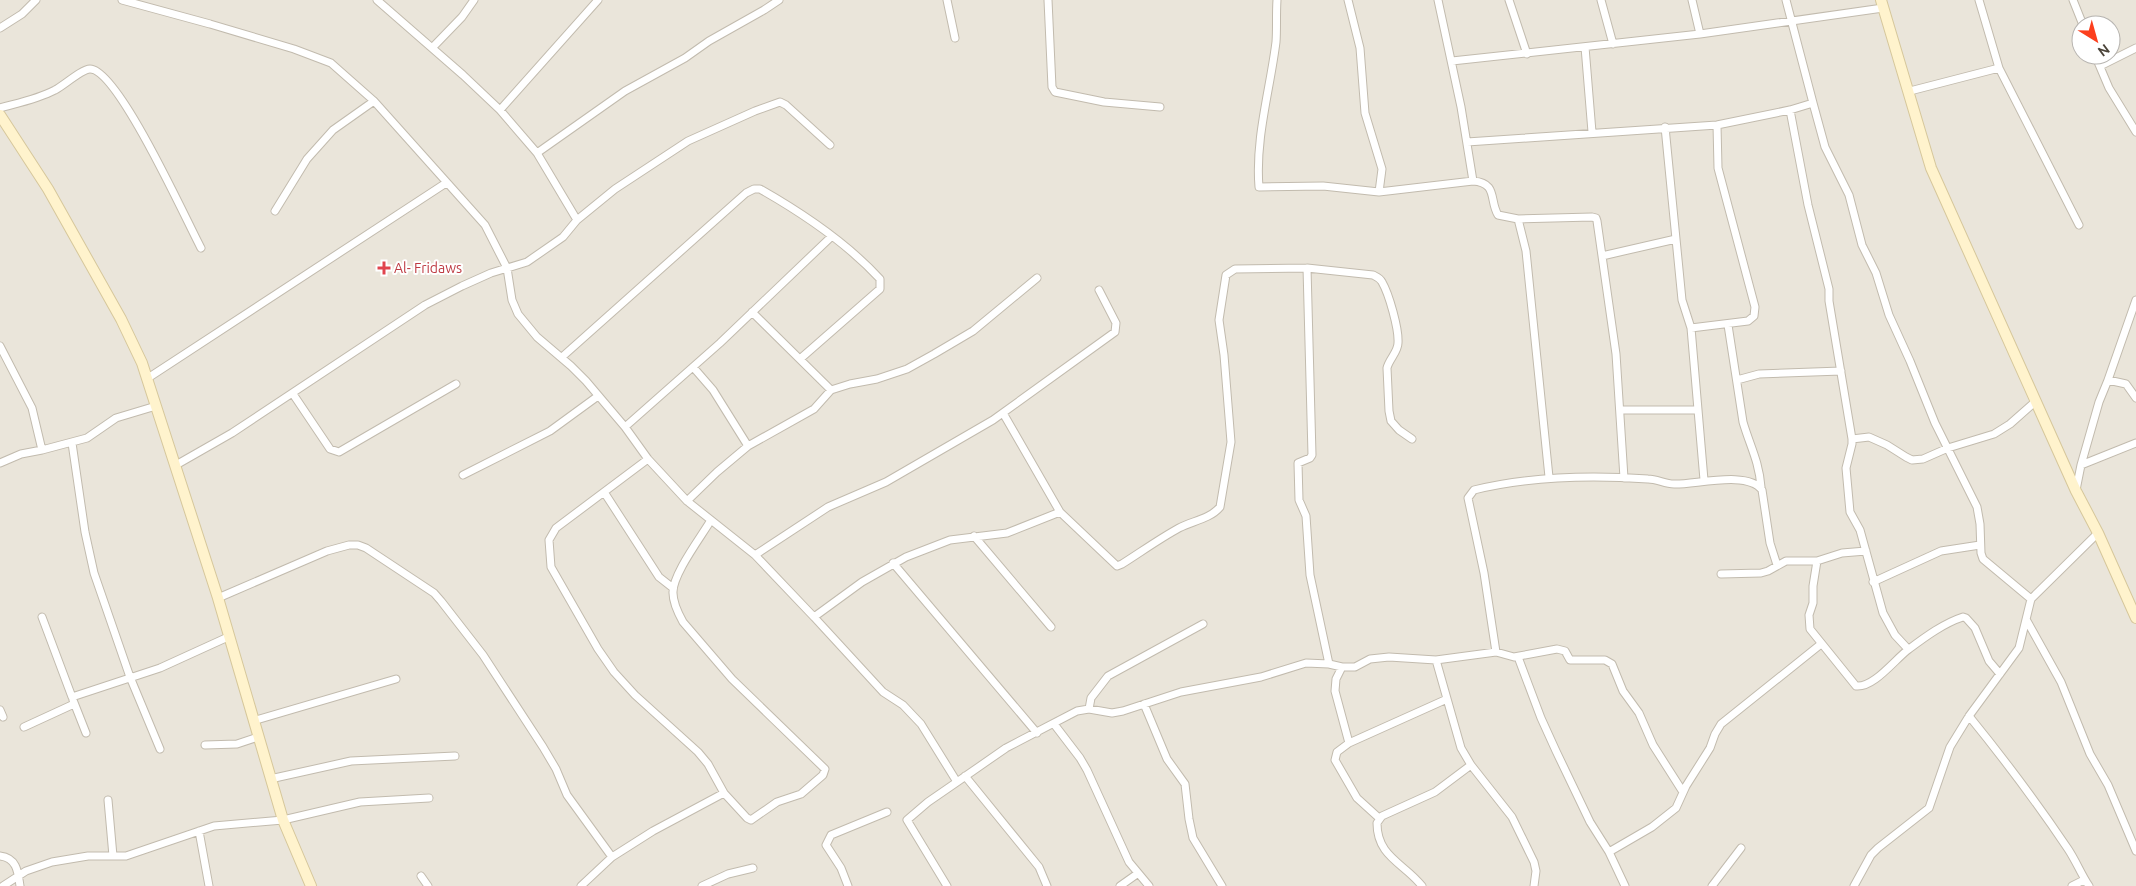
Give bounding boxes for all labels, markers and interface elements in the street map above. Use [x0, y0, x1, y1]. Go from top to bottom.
north arrow [2071, 15, 2121, 65]
text: N [2095, 41, 2113, 60]
place label: Al- Fridaws [394, 260, 462, 276]
marker: Al- Fridaws [378, 262, 390, 274]

